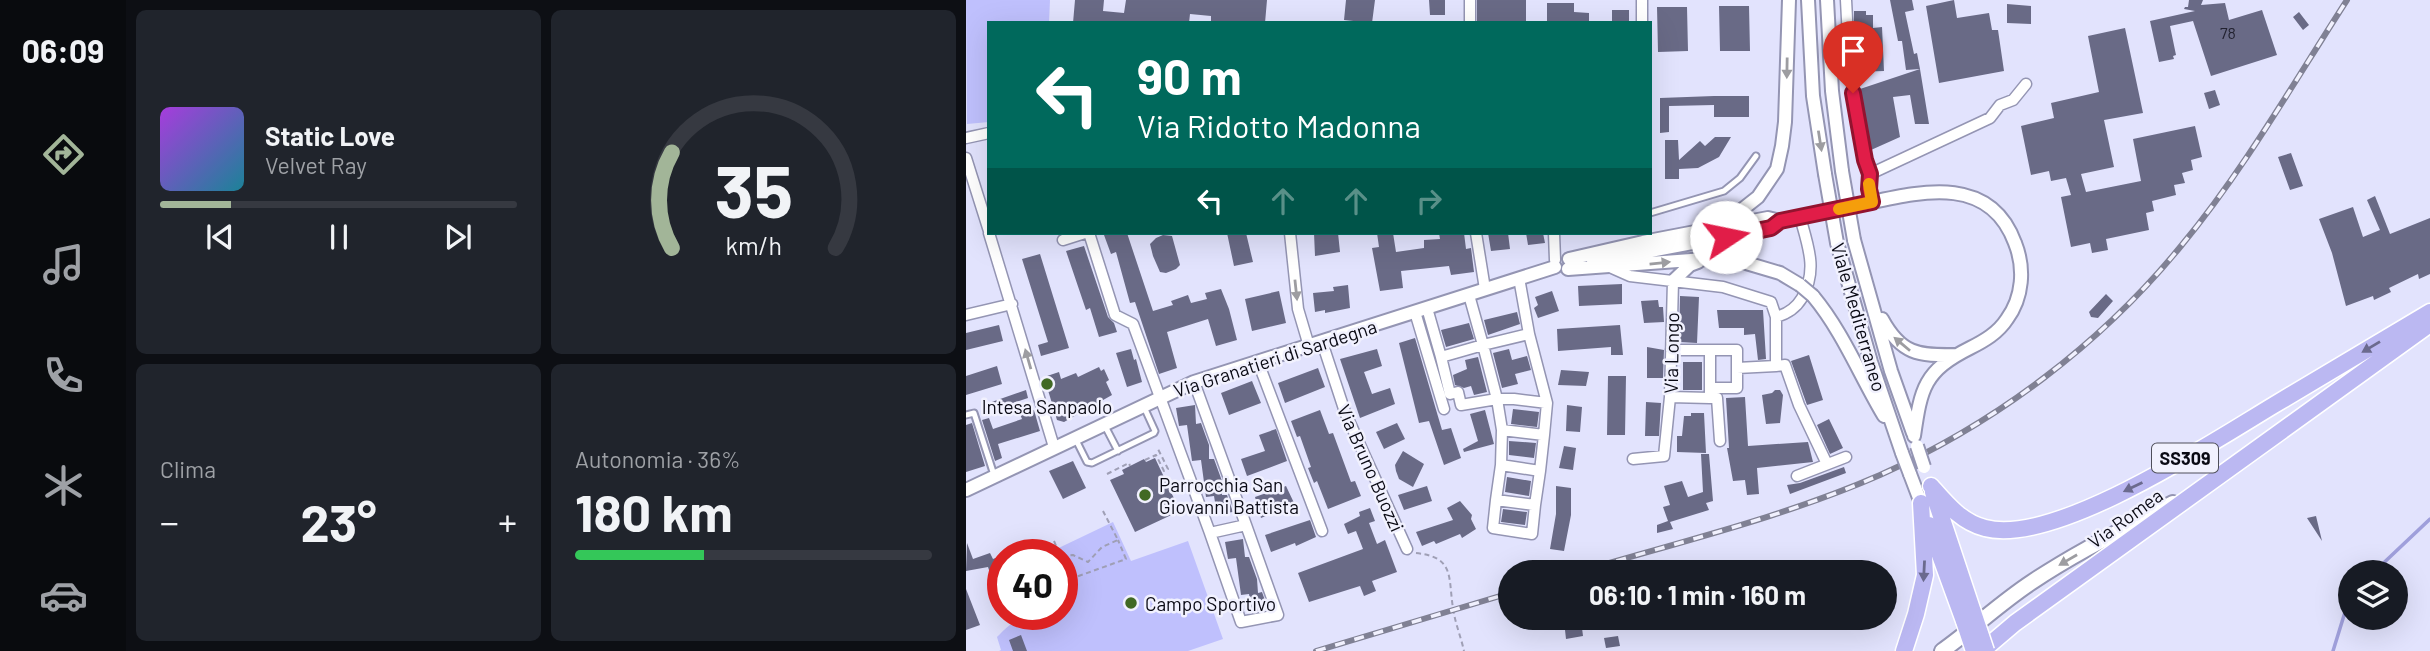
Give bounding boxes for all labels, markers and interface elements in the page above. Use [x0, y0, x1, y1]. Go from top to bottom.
pin [1823, 21, 1883, 93]
house number: 78 [2220, 23, 2236, 42]
text: 06:09 [22, 31, 104, 69]
icon: arrive [1834, 32, 1872, 70]
text: 90 m [1137, 46, 1242, 105]
icon: left [1022, 49, 1113, 140]
one-way arrow [1781, 57, 1793, 79]
text: Via Ridotto Madonna [1137, 106, 1421, 144]
text: Static Love [265, 120, 395, 151]
icon: directions [39, 130, 88, 179]
one-way arrow [1814, 130, 1825, 152]
text: 35 [714, 145, 793, 233]
text: Velvet Ray [265, 151, 367, 179]
icon: left [1191, 182, 1229, 220]
icon: ahead [1264, 182, 1302, 220]
icon: ahead [1337, 182, 1375, 220]
icon: right [1410, 182, 1448, 220]
position arrow [1689, 200, 1763, 274]
icon: previous [201, 218, 239, 256]
icon: pause [320, 218, 358, 256]
icon: next [439, 218, 477, 256]
text: km/h [725, 230, 782, 260]
icon: music [39, 240, 88, 289]
street label: Viale Mediterraneo [1827, 240, 1891, 394]
one-way arrow [1649, 257, 1671, 268]
one-way arrow [1291, 279, 1302, 301]
street label: Via Longo [1659, 312, 1683, 394]
street label: Via Granatieri di Sardegna [1170, 314, 1380, 402]
one-way arrow [1894, 337, 1911, 352]
one-way arrow [2362, 340, 2381, 353]
one-way arrow [1022, 348, 1032, 369]
icon: phone [39, 351, 88, 400]
marker: Intesa Sanpaolo [1039, 376, 1055, 392]
place label: Intesa Sanpaolo [982, 395, 1112, 418]
street label: Via Bruno Buozzi [1333, 401, 1409, 535]
road number: SS309 [2152, 444, 2218, 472]
text: Autonomia · 36% [575, 445, 741, 473]
text: Clima [160, 455, 216, 483]
icon: climate [39, 461, 88, 510]
place label: Parrocchia San Giovanni Battista [1159, 473, 1299, 518]
text: 180 km [575, 480, 733, 542]
one-way arrow [2123, 481, 2143, 492]
street label: Via Romea [2083, 483, 2167, 553]
marker: Parrocchia San Giovanni Battista [1137, 487, 1153, 503]
text: 23° [300, 490, 377, 552]
text: − [160, 498, 179, 544]
text: + [498, 498, 517, 544]
speed limit sign: 40 [987, 539, 1078, 630]
one-way arrow [2059, 554, 2078, 566]
one-way arrow [1918, 560, 1929, 582]
map controls [2338, 560, 2408, 630]
button: layers [2338, 560, 2408, 630]
icon: car [39, 571, 88, 620]
text: 06:10 · 1 min · 160 m [1589, 579, 1806, 610]
place label: Campo Sportivo [1145, 592, 1276, 615]
marker: Campo Sportivo [1123, 595, 1139, 611]

